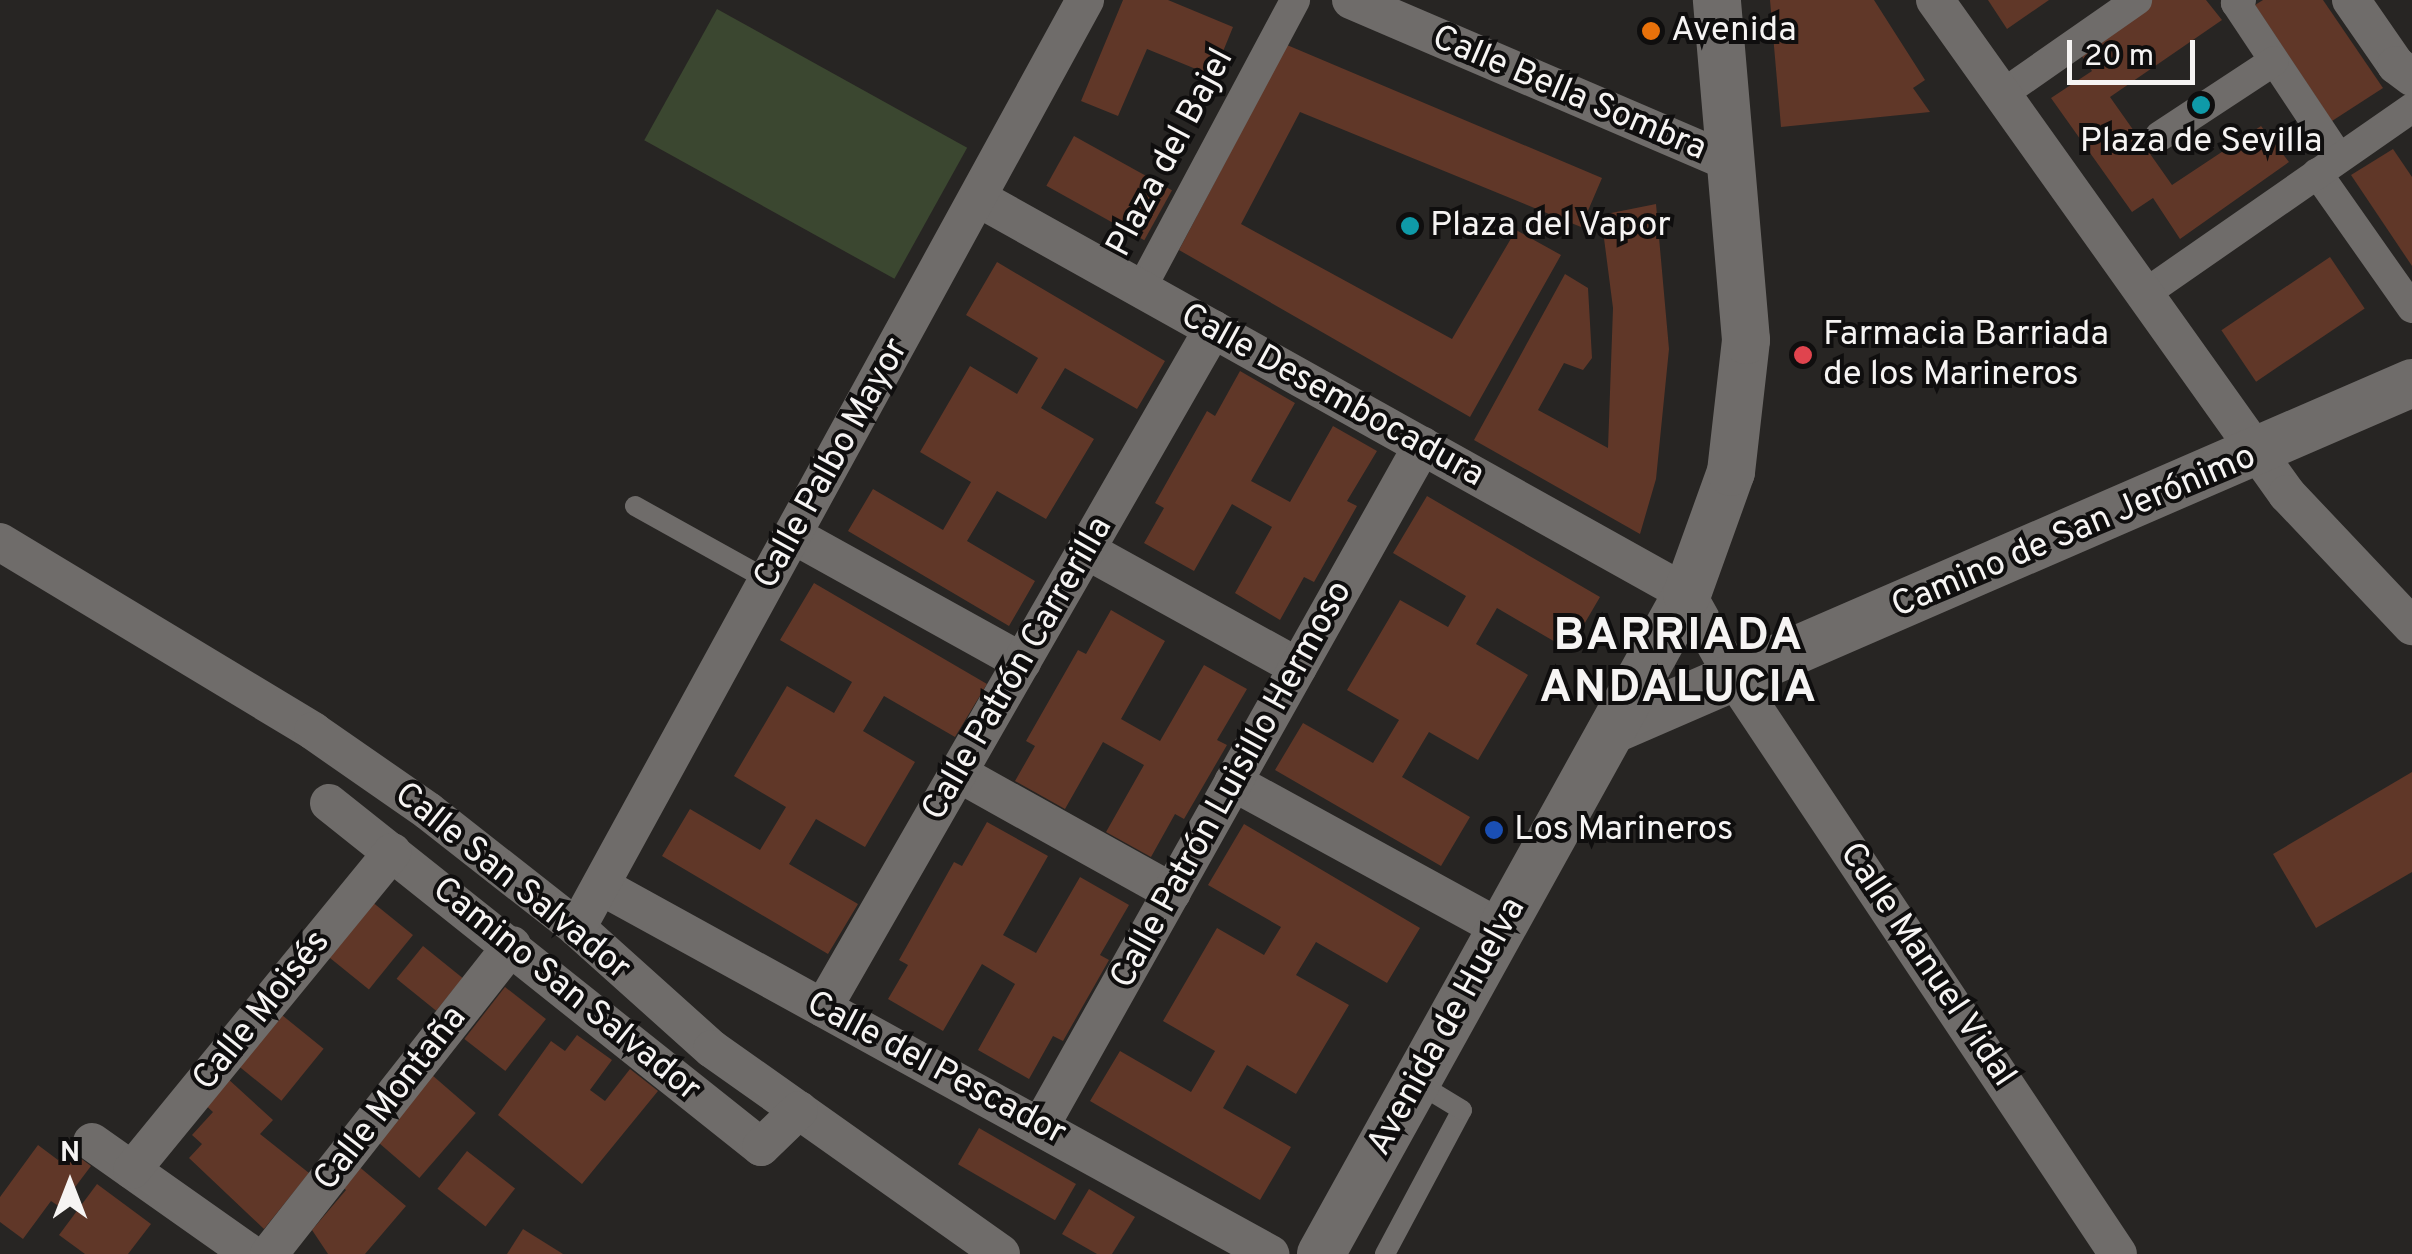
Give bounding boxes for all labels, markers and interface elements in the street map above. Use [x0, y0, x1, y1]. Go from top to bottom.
place label: Avenida [1671, 10, 1797, 52]
street label: Calle Bella Sombra [1426, 17, 1712, 171]
marker: Avenida [1640, 20, 1662, 42]
scale bar [2072, 20, 2200, 82]
text: 20 m [2084, 39, 2154, 76]
street label: Plaza del Bajel [1099, 42, 1243, 264]
marker: Plaza de Sevilla [2190, 94, 2212, 116]
place label: Plaza de Sevilla [2080, 121, 2322, 163]
place label: Plaza del Vapor [1430, 205, 1672, 247]
marker: Plaza del Vapor [1399, 215, 1421, 237]
street label: Calle Desembocadura [1173, 295, 1491, 497]
place label: Farmacia Barriada de los Marineros [1823, 314, 2109, 396]
street label: Calle Palbo Mayor [746, 331, 918, 597]
marker: Farmacia Barriada de los Marineros [1792, 344, 1814, 366]
street label: Camino de San Jerónimo [1886, 436, 2262, 628]
street label: Calle Patrón Carrerilla [914, 510, 1122, 828]
street label: Calle Patrón Luisillo Hermoso [1102, 574, 1362, 996]
district label: BARRIADA ANDALUCIA [1539, 611, 1819, 717]
street label: Calle San Salvador [385, 774, 639, 990]
place label: Los Marineros [1514, 809, 1733, 851]
marker: Los Marineros [1483, 819, 1505, 841]
street label: Calle Manuel Vidal [1829, 834, 2025, 1096]
street label: Camino San Salvador [423, 869, 709, 1111]
street label: Avenida de Huelva [1359, 891, 1535, 1163]
street label: Calle Moisés [185, 922, 339, 1100]
street label: Calle del Pescador [799, 983, 1073, 1155]
street label: Calle Montaña [306, 998, 476, 1200]
north arrow [20, 1134, 120, 1234]
text: N [60, 1136, 80, 1172]

